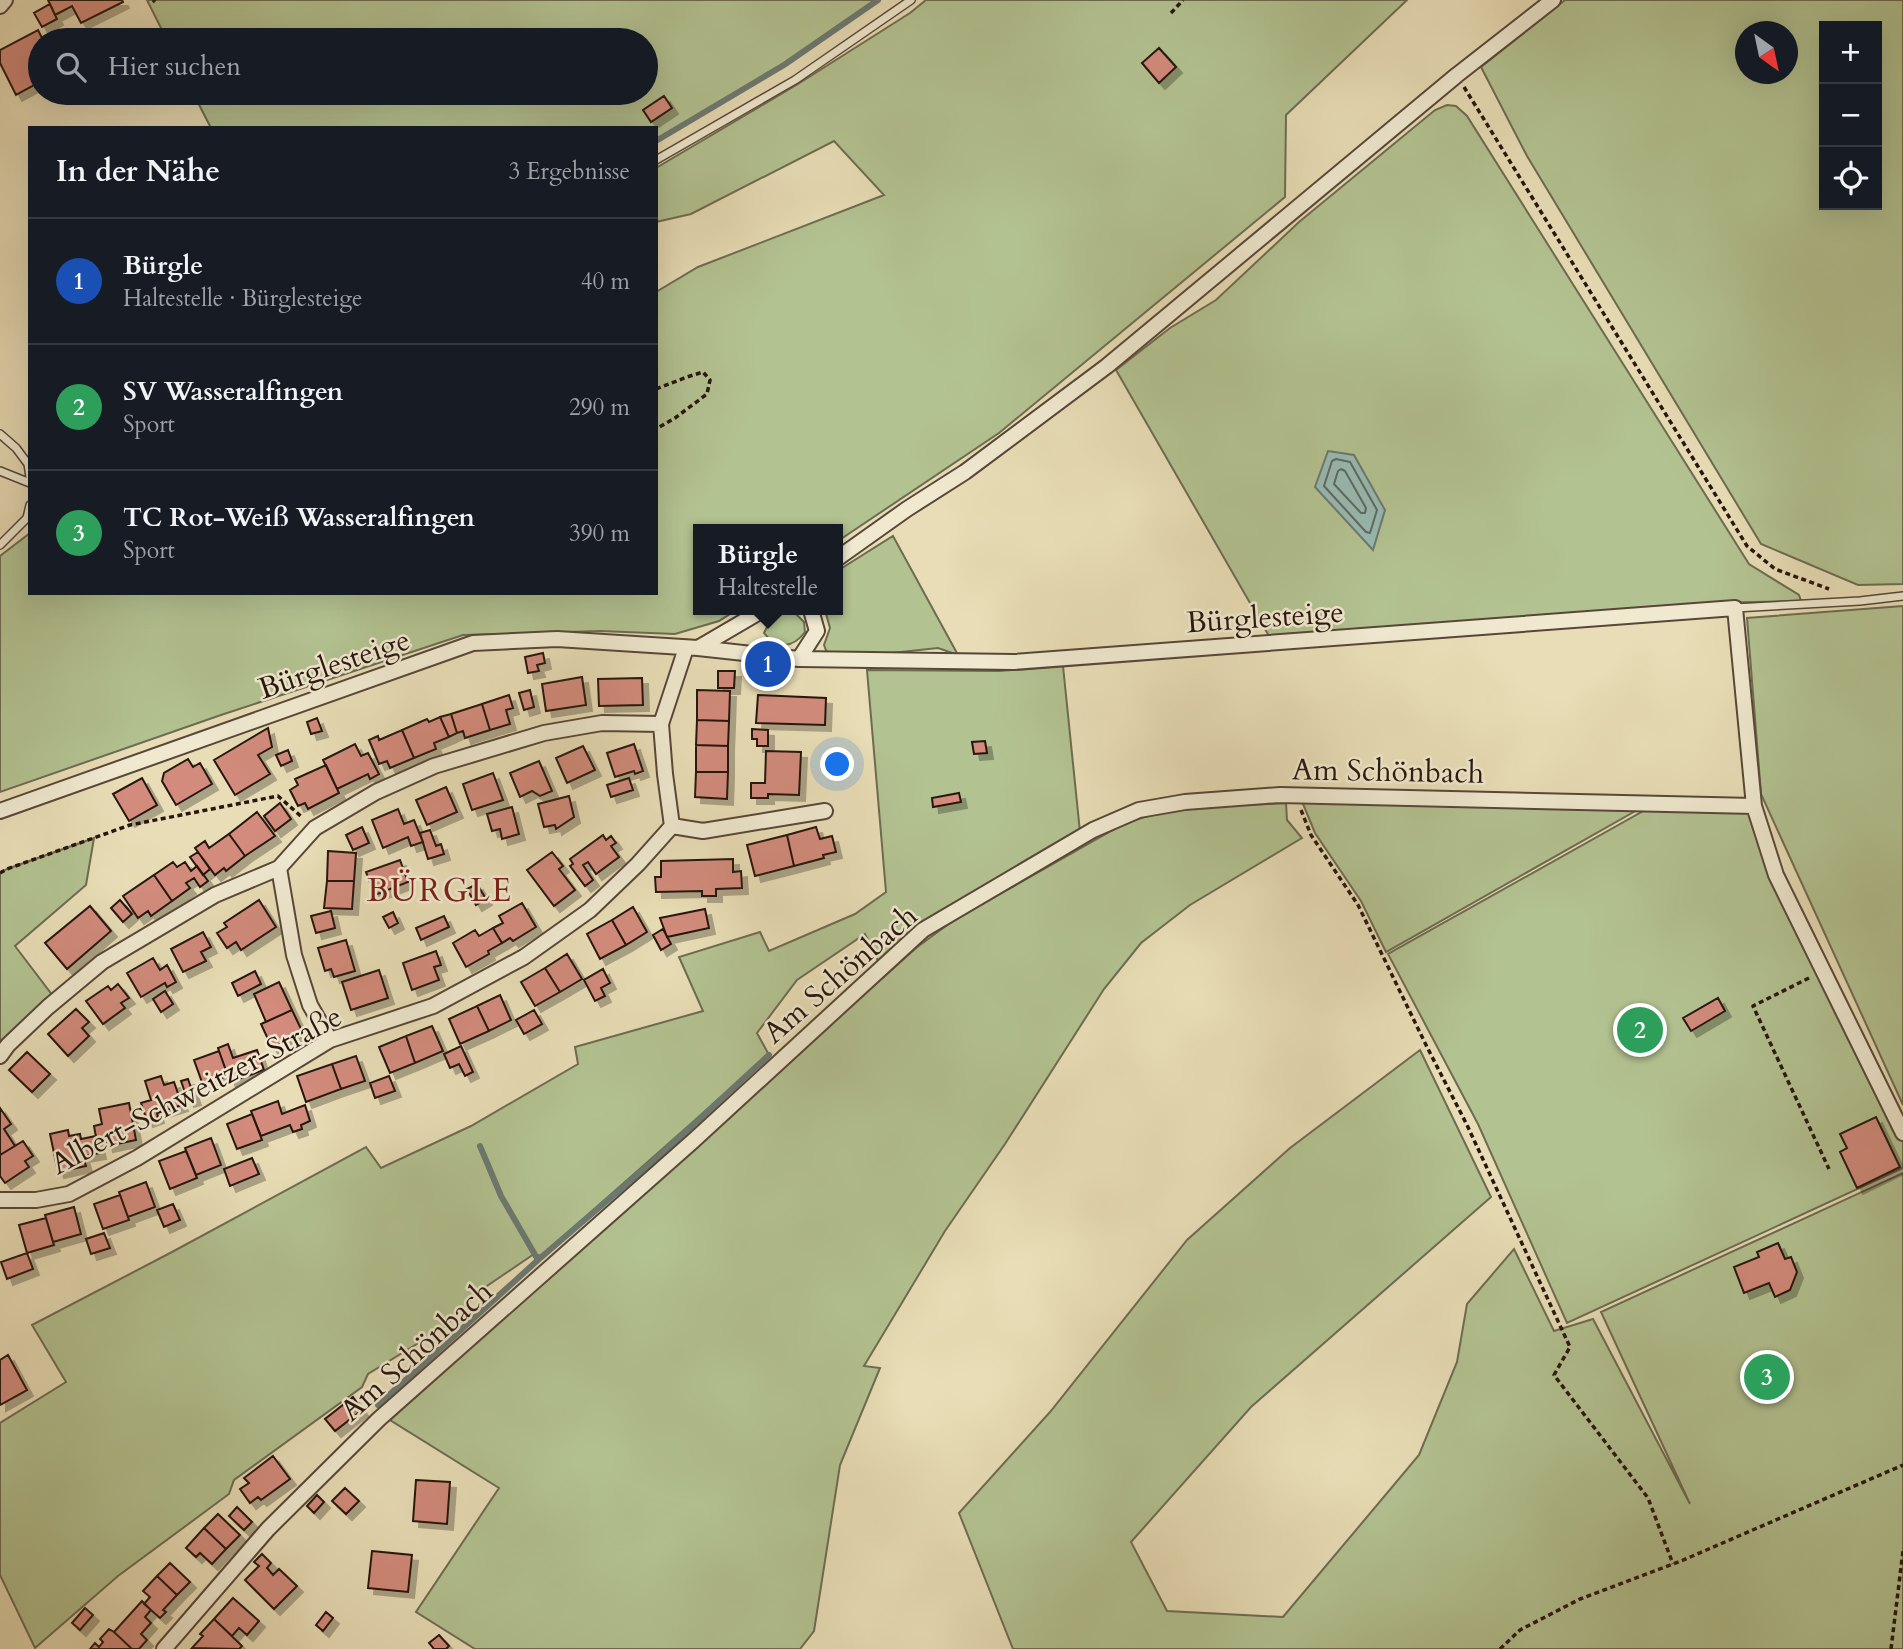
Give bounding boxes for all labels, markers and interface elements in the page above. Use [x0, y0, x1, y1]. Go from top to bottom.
north arrow [1735, 21, 1798, 84]
map controls [1819, 21, 1882, 210]
button: + [1819, 21, 1882, 84]
search box [28, 28, 658, 105]
icon: search [52, 48, 90, 86]
text: Hier suchen [108, 49, 241, 84]
button: − [1819, 84, 1882, 147]
button: locate [1819, 147, 1882, 210]
text: In der Nähe [56, 151, 220, 192]
text: 3 Ergebnisse [508, 156, 630, 187]
text: Bürgle [123, 248, 203, 283]
text: 1 [73, 266, 85, 297]
text: 40 m [581, 266, 630, 297]
text: Haltestelle · Bürglesteige [123, 283, 363, 314]
text: SV Wasseralfingen [123, 374, 343, 409]
text: 2 [73, 392, 85, 423]
text: 290 m [569, 392, 630, 423]
text: Sport [123, 409, 175, 440]
text: TC Rot-Weiß Wasseralfingen [123, 500, 475, 535]
text: 3 [73, 518, 85, 549]
text: 390 m [569, 518, 630, 549]
popup [693, 524, 843, 615]
text: Sport [123, 535, 175, 566]
text: Bürgle [718, 537, 798, 572]
text: Haltestelle [718, 572, 818, 603]
street label: Bürglesteige [1185, 592, 1345, 643]
street label: Bürglesteige [253, 619, 415, 710]
pin: 1 [745, 638, 791, 690]
your location [820, 747, 854, 781]
street label: Am Schönbach [1291, 749, 1485, 794]
district label: BÜRGLE [367, 869, 513, 913]
street label: Am Schönbach [754, 895, 927, 1053]
street label: Albert-Schweitzer-Straße [43, 996, 349, 1185]
pin: 2 [1617, 1004, 1663, 1056]
street label: Am Schönbach [331, 1271, 502, 1431]
pin: 3 [1744, 1351, 1790, 1403]

